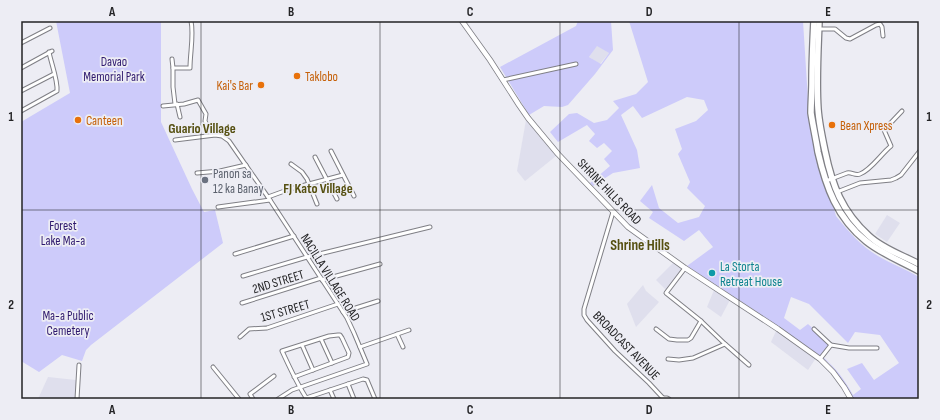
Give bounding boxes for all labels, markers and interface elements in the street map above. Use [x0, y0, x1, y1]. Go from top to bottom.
text: A [108, 4, 116, 20]
text: B [288, 4, 294, 20]
text: C [467, 4, 474, 20]
text: D [646, 4, 653, 20]
text: E [825, 4, 831, 20]
park label: Davao Memorial Park [83, 54, 145, 85]
place label: Taklobo [305, 69, 338, 85]
marker: Taklobo [292, 71, 302, 81]
place label: Kai's Bar [216, 78, 253, 94]
marker: Kai's Bar [256, 80, 266, 90]
text: 1 [8, 109, 14, 125]
text: 1 [926, 109, 932, 125]
place label: Canteen [86, 113, 123, 129]
marker: Canteen [73, 115, 83, 125]
place label: Bean Xpress [840, 118, 893, 134]
district label: Guario Village [168, 120, 236, 137]
marker: Bean Xpress [827, 120, 837, 130]
street label: SHRINE HILLS ROAD [574, 155, 645, 228]
place label: Panon sa 12 ka Banay [213, 166, 263, 197]
marker: Panon sa 12 ka Banay [200, 175, 210, 185]
district label: FJ Kato Village [283, 180, 353, 197]
park label: Forest Lake Ma-a [41, 218, 85, 249]
street label: NACILLA VILLAGE ROAD [297, 231, 363, 324]
district label: Shrine Hills [610, 236, 670, 255]
place label: La Storta Retreat House [720, 259, 782, 290]
street label: 2ND STREET [251, 267, 306, 297]
marker: La Storta Retreat House [707, 268, 717, 278]
street label: 1ST STREET [259, 296, 312, 326]
text: 2 [8, 297, 14, 313]
text: 2 [926, 297, 932, 313]
park label: Ma-a Public Cemetery [42, 308, 94, 339]
street label: BROADCAST AVENUE [589, 308, 663, 383]
text: A [108, 402, 116, 418]
text: B [288, 402, 294, 418]
text: C [467, 402, 474, 418]
text: D [646, 402, 653, 418]
text: E [825, 402, 831, 418]

